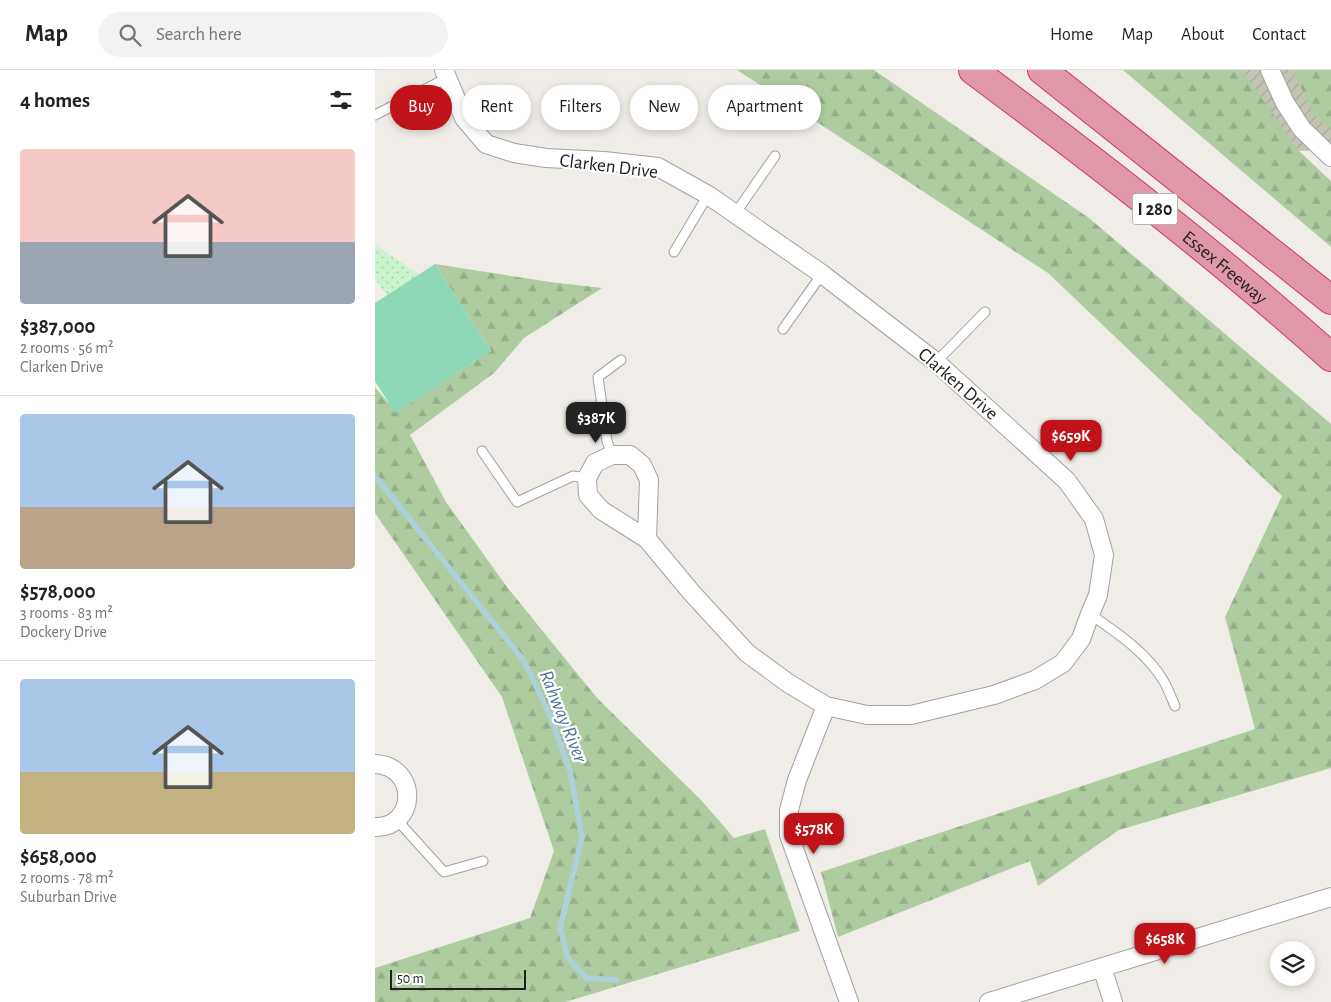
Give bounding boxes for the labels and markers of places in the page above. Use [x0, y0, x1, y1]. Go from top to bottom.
pin: $387K [561, 402, 631, 444]
pin: $659K [1036, 420, 1106, 462]
pin: $578K [779, 812, 849, 855]
pin: $658K [1130, 922, 1200, 965]

